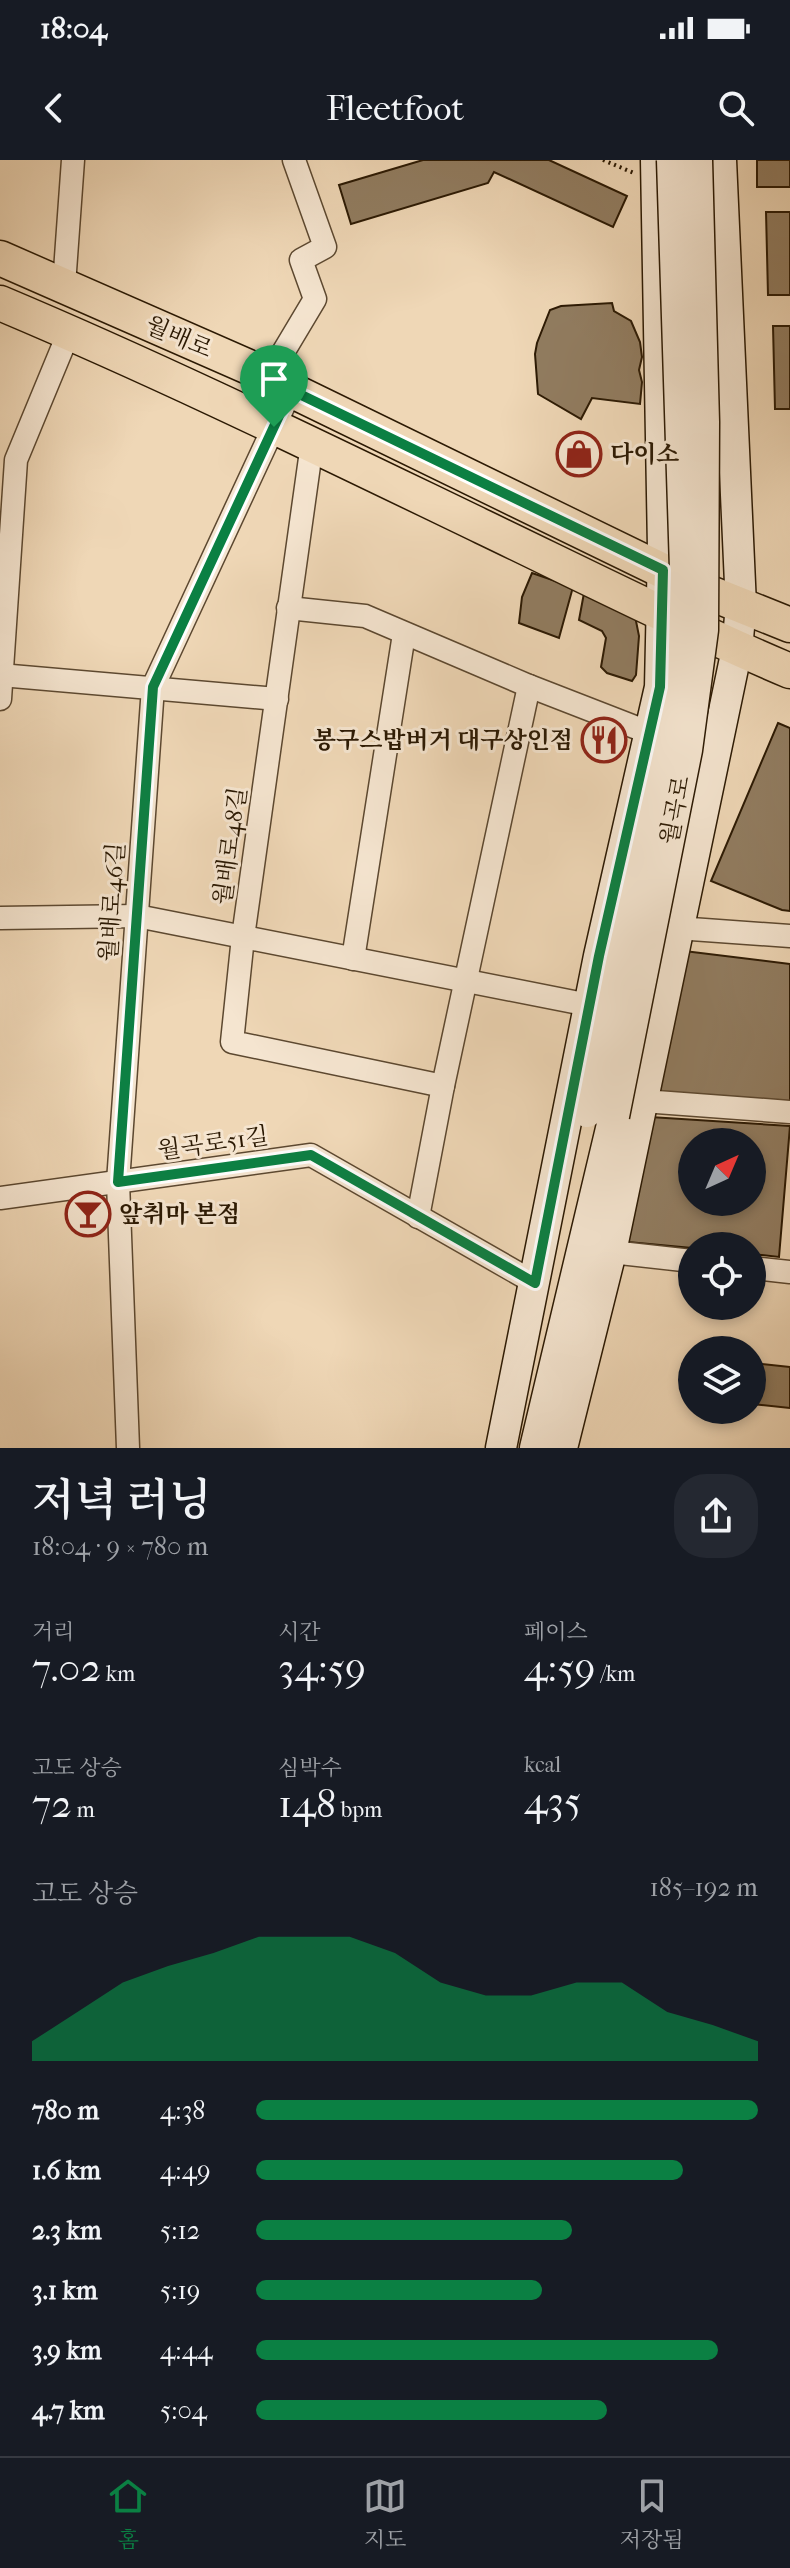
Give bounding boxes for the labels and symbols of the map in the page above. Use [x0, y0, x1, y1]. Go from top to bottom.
street label: 월배로 [142, 311, 216, 363]
pin [240, 345, 308, 427]
shop icon: 다이소 [555, 430, 603, 478]
place label: 다이소 [610, 440, 680, 468]
restaurant icon: 봉구스밥버거 대구상인점 [580, 716, 628, 764]
place label: 봉구스밥버거 대구상인점 [313, 726, 573, 754]
street label: 월곡로 [655, 773, 695, 847]
street label: 월배로48길 [208, 785, 252, 907]
street label: 월배로46길 [94, 841, 130, 963]
street label: 월곡로51길 [156, 1121, 270, 1165]
north arrow [678, 1128, 766, 1216]
bar icon: 앞취마 본점 [64, 1190, 112, 1238]
place label: 앞취마 본점 [119, 1200, 240, 1228]

